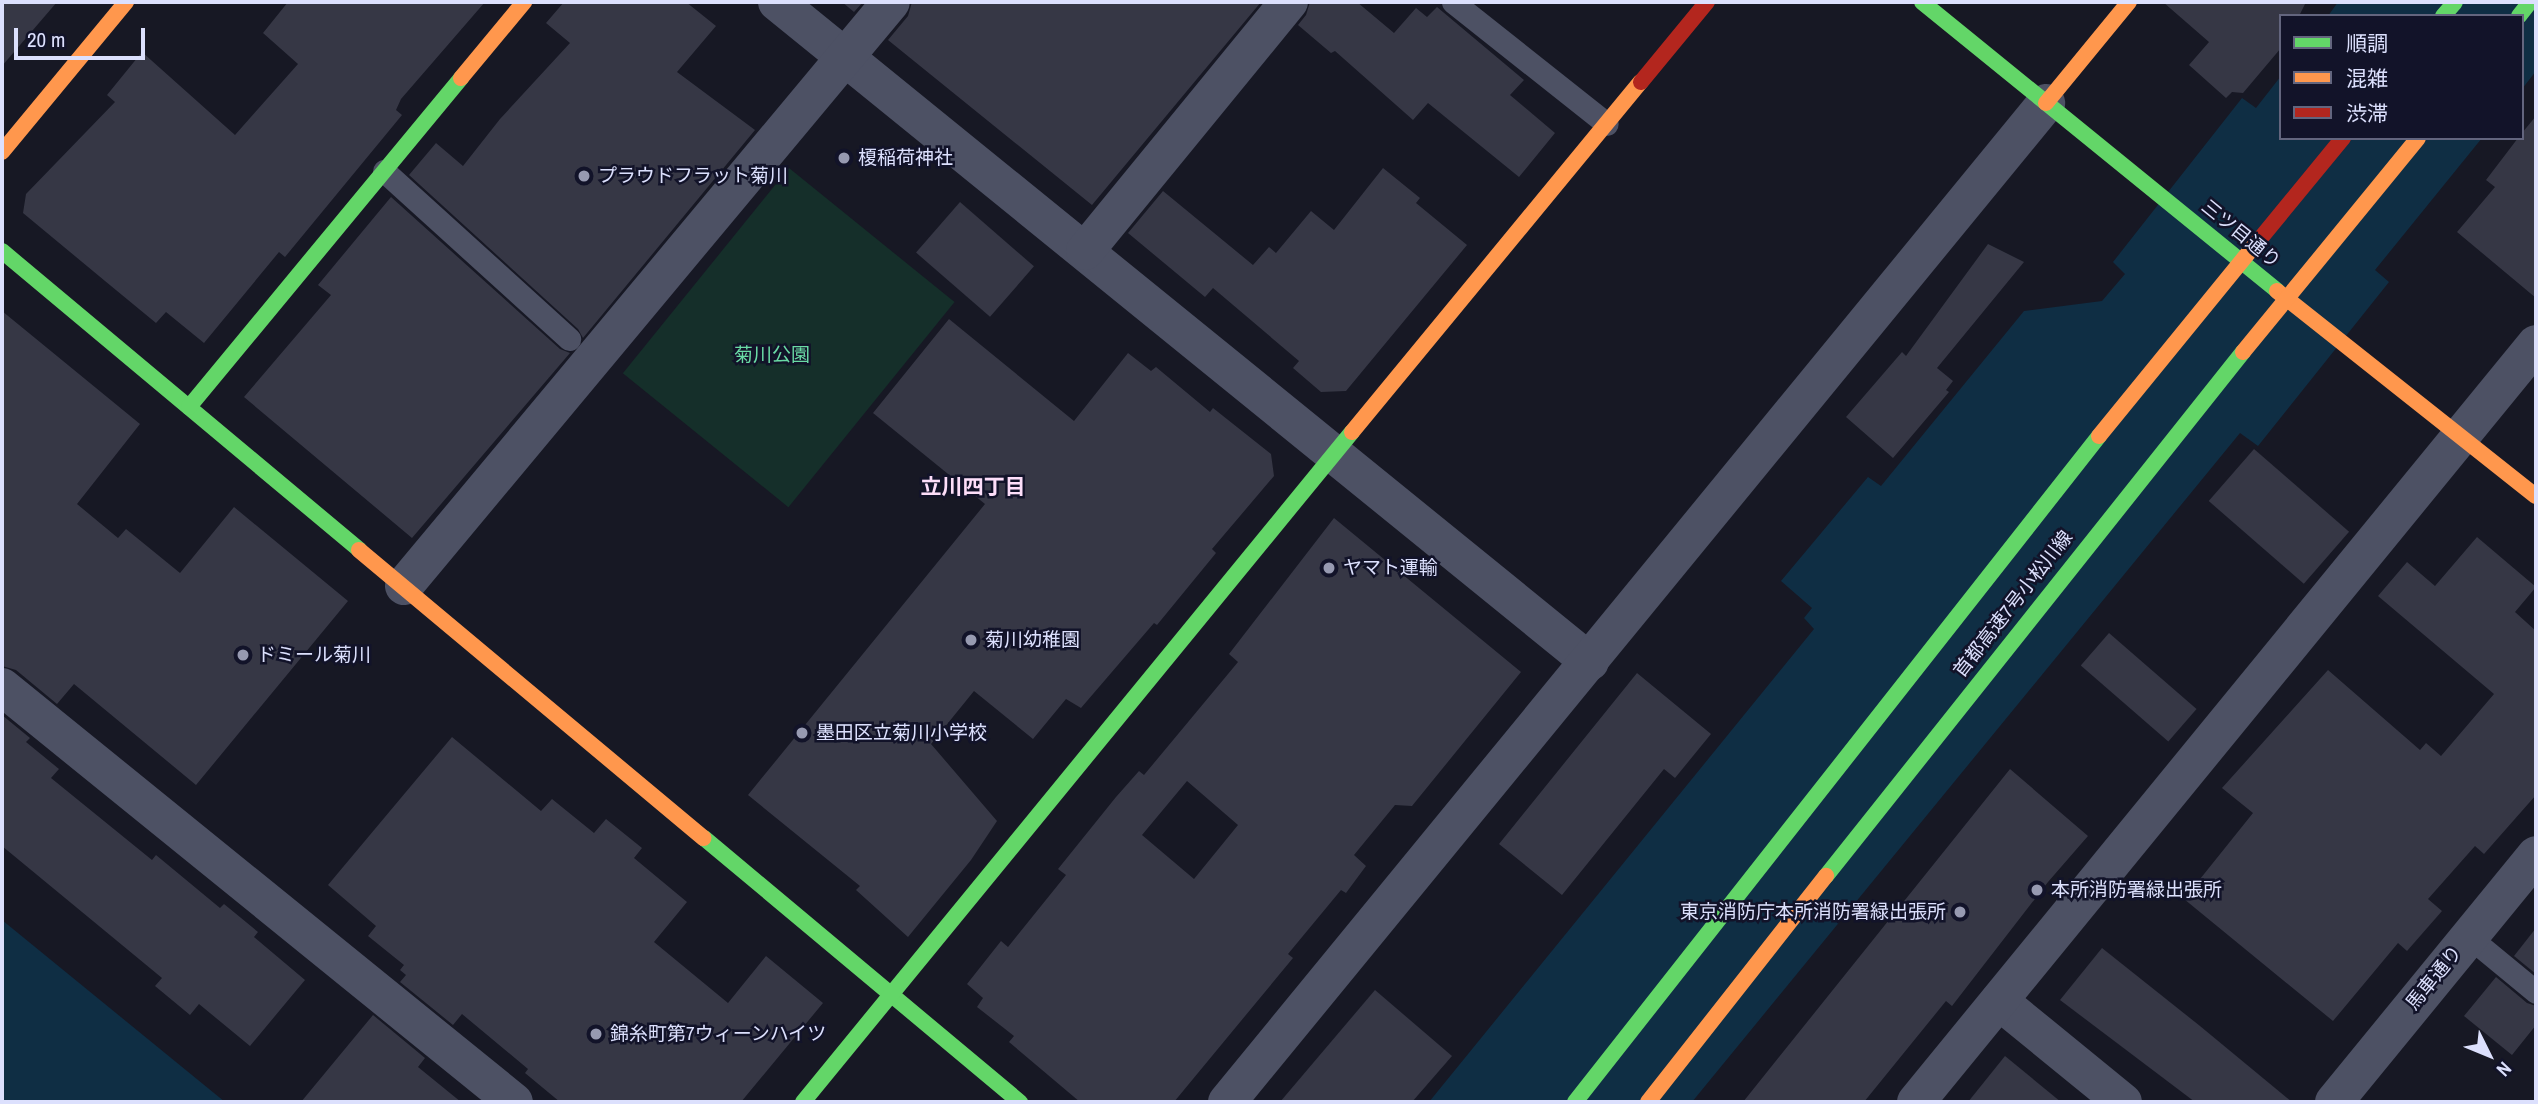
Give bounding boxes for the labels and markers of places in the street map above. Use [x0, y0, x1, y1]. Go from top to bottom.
place label: 榎稲荷神社 [858, 147, 953, 169]
marker: 榎稲荷神社 [836, 150, 852, 166]
place label: プラウドフラット菊川 [598, 165, 788, 187]
marker: プラウドフラット菊川 [576, 168, 592, 184]
place label: ヤマト運輸 [1343, 557, 1438, 579]
marker: ヤマト運輸 [1321, 560, 1337, 576]
place label: 菊川幼稚園 [985, 629, 1080, 651]
marker: 菊川幼稚園 [963, 632, 979, 648]
place label: ドミール菊川 [257, 644, 371, 666]
marker: ドミール菊川 [235, 647, 251, 663]
place label: 墨田区立菊川小学校 [816, 722, 987, 744]
marker: 墨田区立菊川小学校 [794, 725, 810, 741]
place label: 本所消防署緑出張所 [2051, 879, 2222, 901]
marker: 本所消防署緑出張所 [2029, 882, 2045, 898]
place label: 東京消防庁本所消防署緑出張所 [1680, 901, 1946, 923]
marker: 東京消防庁本所消防署緑出張所 [1952, 904, 1968, 920]
place label: 錦糸町第7ウィーンハイツ [610, 1023, 828, 1045]
marker: 錦糸町第7ウィーンハイツ [588, 1026, 604, 1042]

